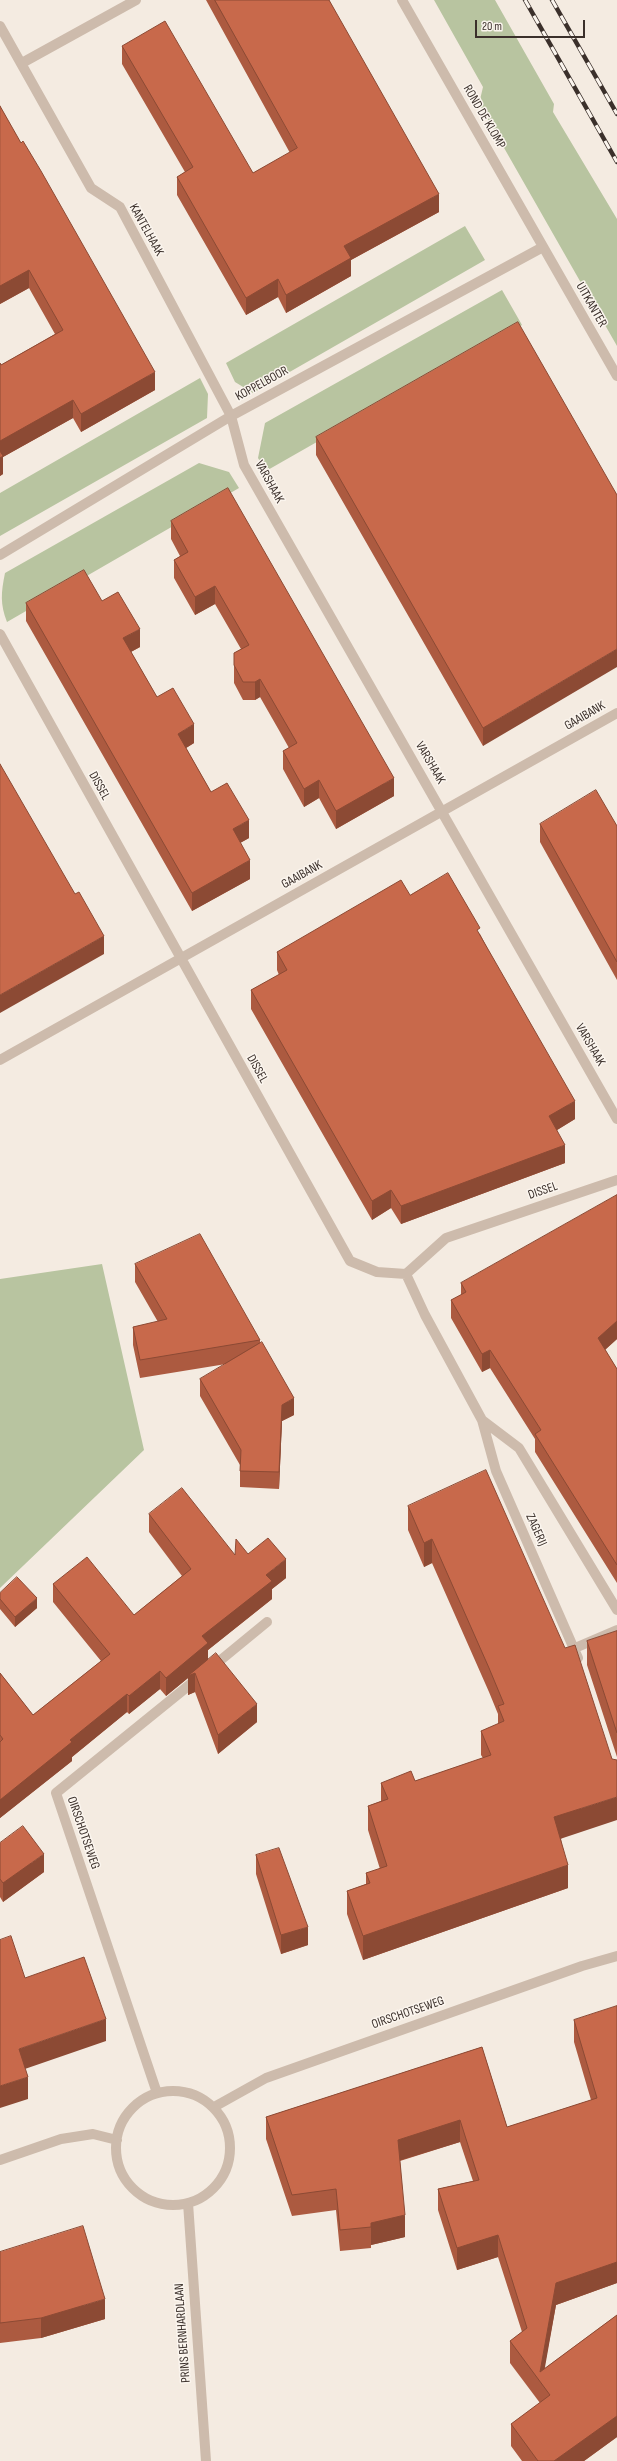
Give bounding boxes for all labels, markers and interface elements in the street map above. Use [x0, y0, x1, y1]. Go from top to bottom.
scale bar [477, 12, 587, 38]
text: 20 m [482, 19, 502, 34]
street label: ROND DE KLOMP [459, 82, 509, 152]
street label: KANTELHAAK [125, 201, 167, 259]
street label: UITKANTER [572, 280, 610, 330]
street label: KOPPELBOOR [233, 363, 291, 405]
street label: VARSHAAK [251, 458, 287, 506]
street label: GAAIBANK [562, 698, 608, 734]
street label: VARSHAAK [412, 739, 448, 787]
street label: DISSEL [85, 769, 113, 803]
street label: GAAIBANK [279, 857, 325, 893]
street label: VARSHAAK [572, 1021, 608, 1069]
street label: DISSEL [243, 1052, 271, 1086]
street label: DISSEL [526, 1179, 560, 1203]
street label: ZAGERIJ [522, 1511, 550, 1549]
street label: OIRSCHOTSEWEG [63, 1795, 103, 1871]
street label: OIRSCHOTSEWEG [370, 1993, 446, 2033]
street label: PRINS BERNHARDLAAN [172, 2283, 194, 2383]

